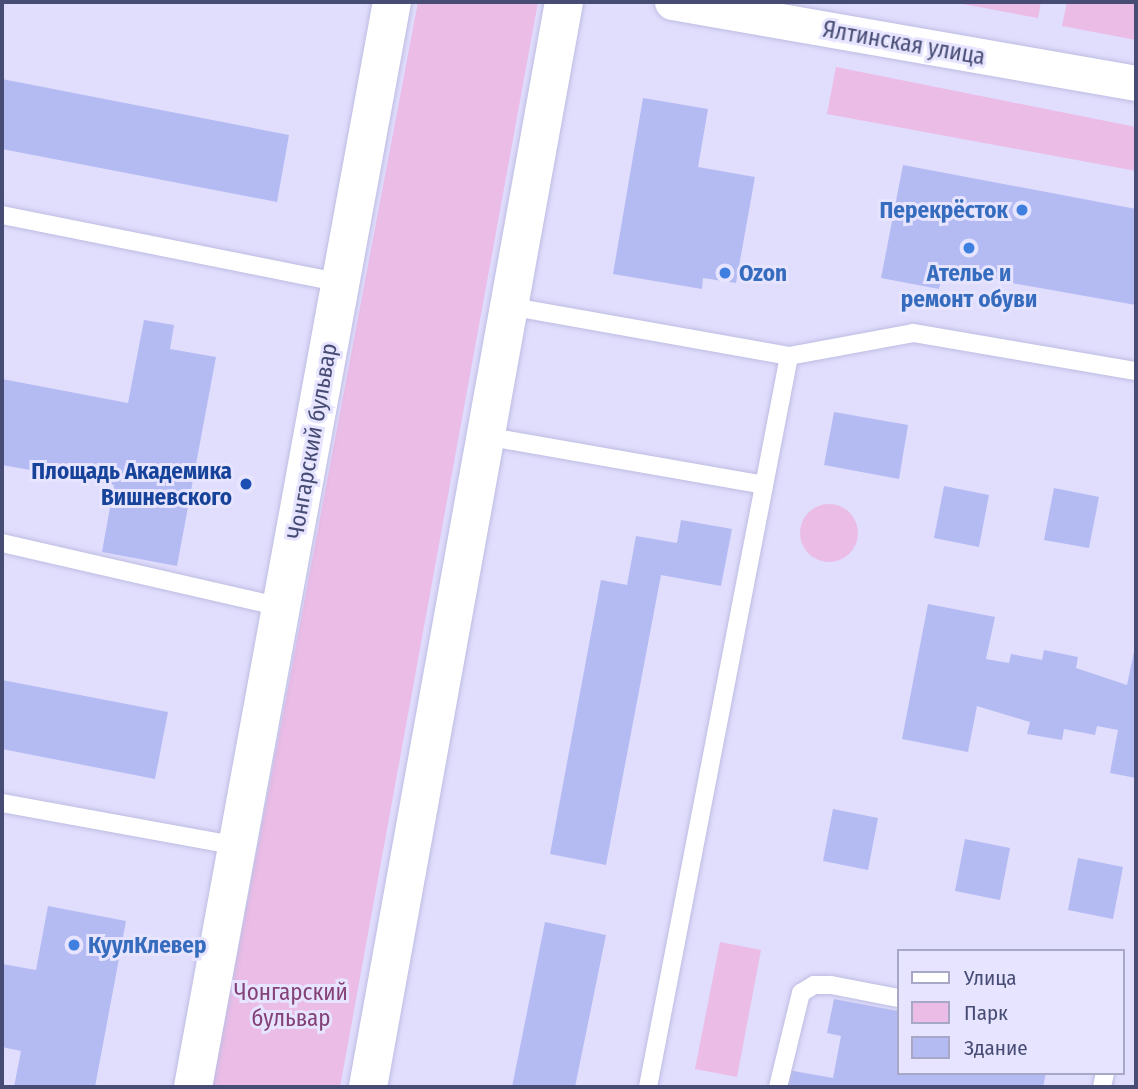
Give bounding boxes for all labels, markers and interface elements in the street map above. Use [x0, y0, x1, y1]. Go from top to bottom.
street label: Ялтинская улица [821, 15, 987, 71]
place label: Перекрёсток [880, 196, 1008, 224]
marker: Перекрёсток [1014, 202, 1030, 218]
marker: Ателье и ремонт обуви [961, 240, 977, 256]
place label: Ozon [739, 259, 787, 287]
place label: Ателье и ремонт обуви [901, 259, 1037, 313]
marker: Ozon [717, 265, 733, 281]
street label: Чонгарский бульвар [281, 341, 343, 541]
place label: Площадь Академика Вишневского [31, 457, 232, 511]
marker: Площадь Академика Вишневского [238, 476, 254, 492]
place label: КуулКлевер [88, 931, 206, 959]
marker: КуулКлевер [66, 937, 82, 953]
legend [897, 949, 1124, 1075]
text: Улица [964, 965, 1017, 991]
park label: Чонгарский бульвар [234, 978, 348, 1032]
text: Парк [964, 1000, 1008, 1026]
text: Здание [964, 1035, 1028, 1061]

